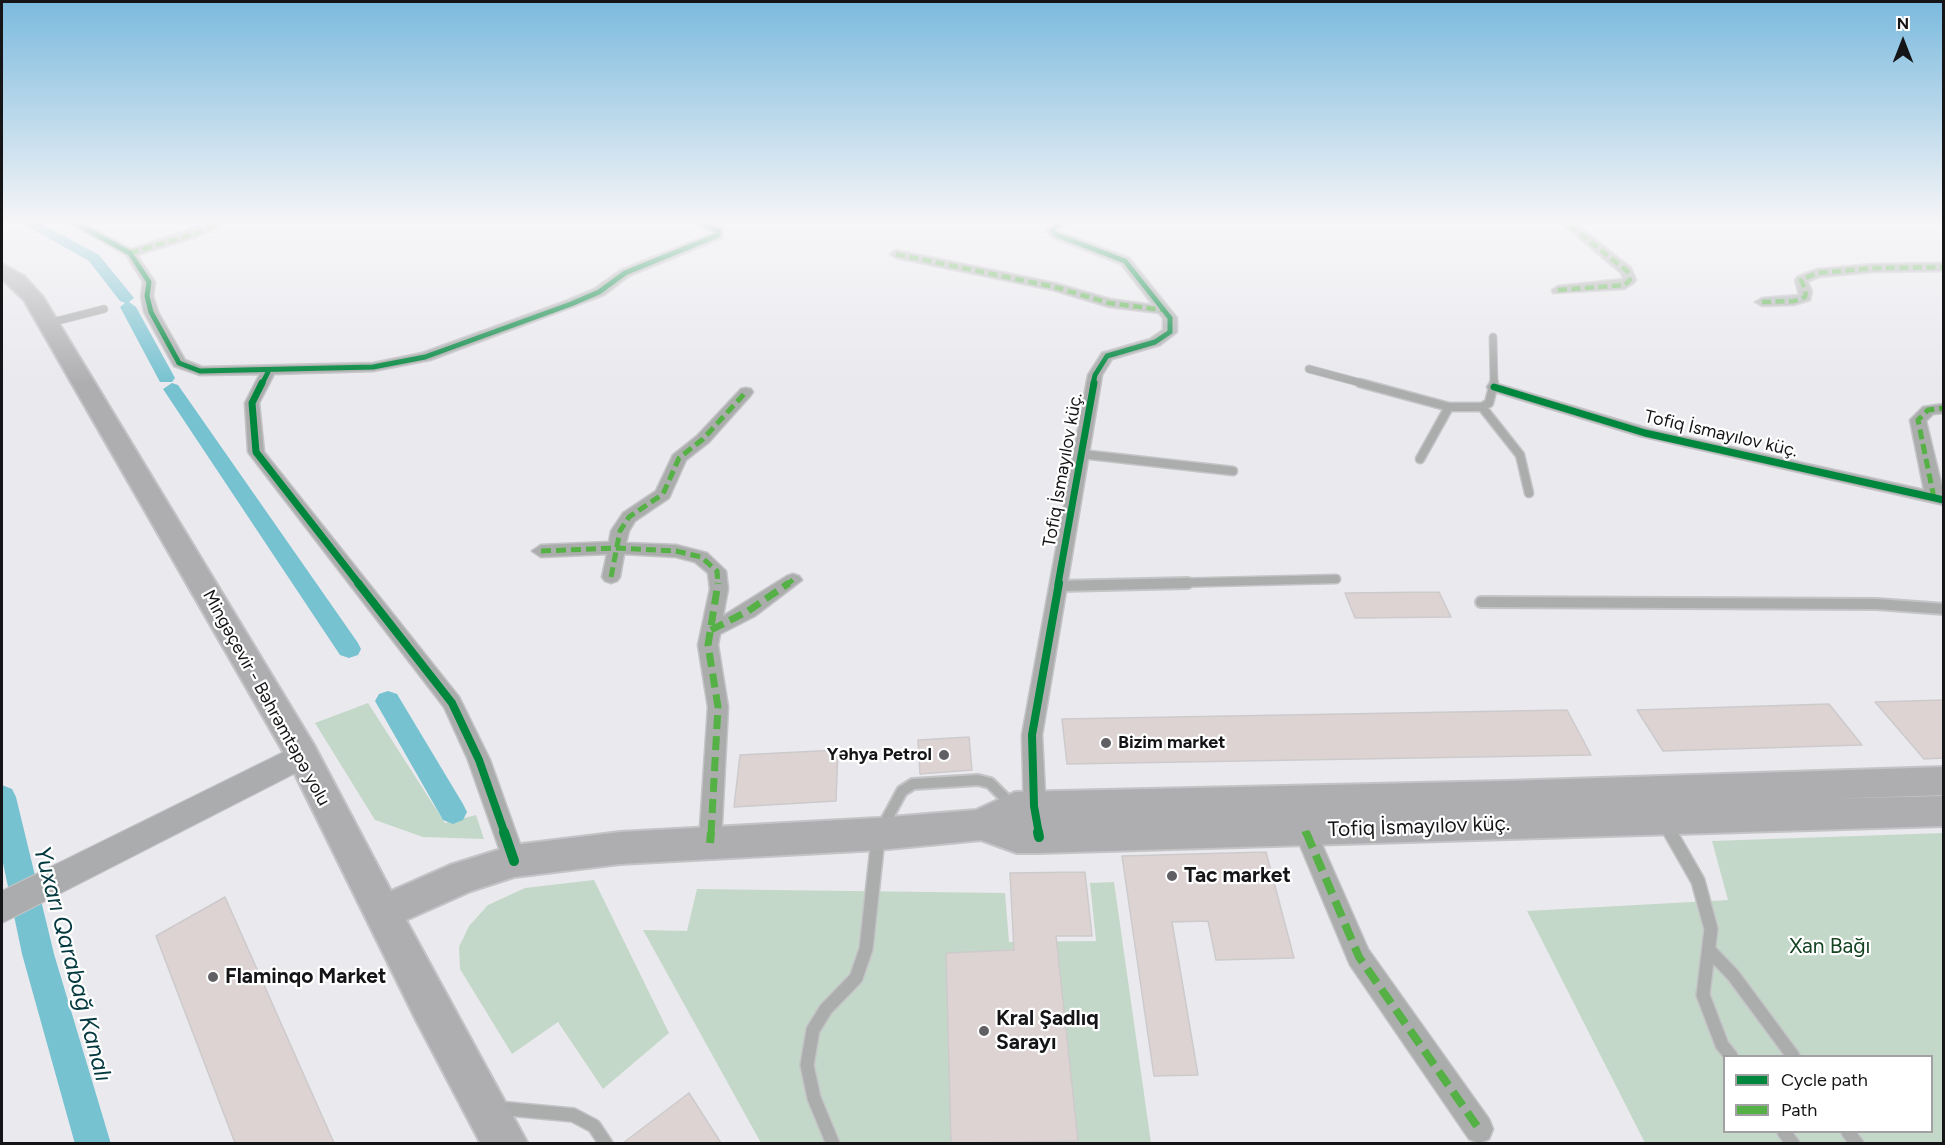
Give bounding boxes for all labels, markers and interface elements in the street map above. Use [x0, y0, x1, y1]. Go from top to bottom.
north arrow [1873, 12, 1933, 72]
text: N [1897, 14, 1909, 33]
street label: Tofiq İsmayılov küç. [1039, 391, 1087, 549]
street label: Tofiq İsmayılov küç. [1642, 406, 1800, 462]
street label: Mingəçevir - Bəhrəmtəpə yolu [198, 586, 334, 810]
place label: Bizim market [1118, 732, 1226, 754]
marker: Bizim market [1099, 736, 1113, 750]
place label: Yəhya Petrol [827, 744, 932, 766]
marker: Yəhya Petrol [937, 748, 951, 762]
street label: Tofiq İsmayılov küç. [1327, 811, 1511, 843]
water label: Yuxarı Qarabağ Kanalı [27, 843, 117, 1085]
place label: Tac market [1184, 863, 1291, 889]
marker: Tac market [1165, 869, 1179, 883]
park label: Xan Bağı [1790, 934, 1870, 960]
place label: Flaminqo Market [225, 964, 386, 990]
marker: Flaminqo Market [206, 970, 220, 984]
place label: Kral Şadlıq Sarayı [996, 1006, 1099, 1056]
marker: Kral Şadlıq Sarayı [977, 1024, 991, 1038]
legend [1723, 1055, 1933, 1133]
text: Cycle path [1781, 1069, 1868, 1091]
text: Path [1781, 1099, 1817, 1121]

